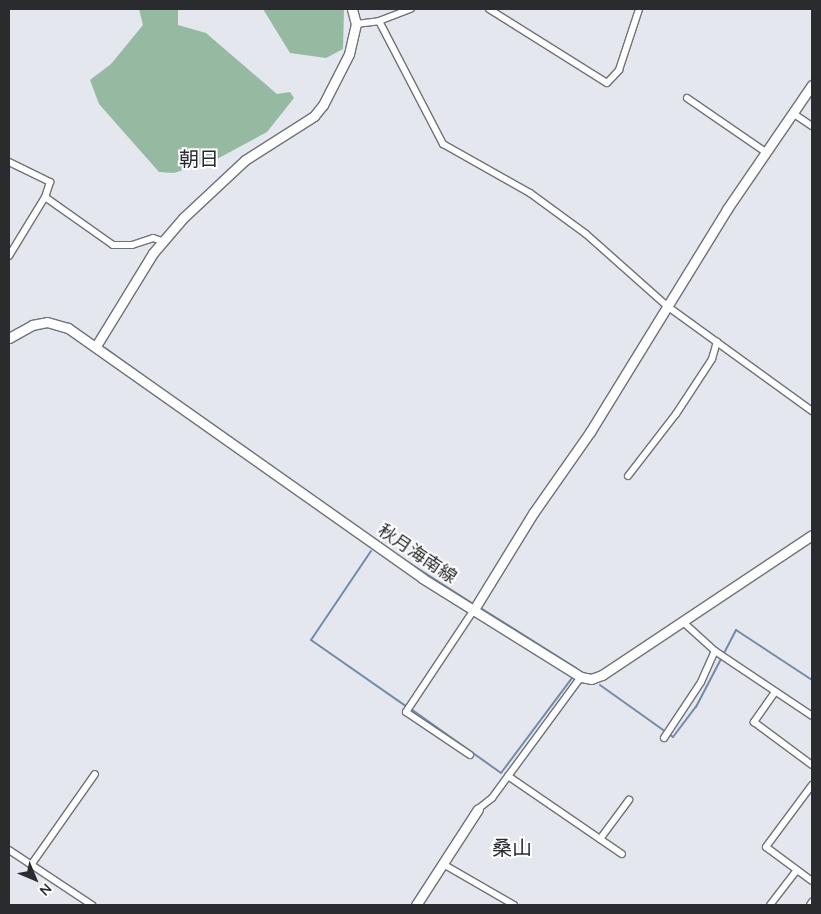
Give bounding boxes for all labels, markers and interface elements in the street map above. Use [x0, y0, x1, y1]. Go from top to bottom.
district label: 朝日 [179, 146, 219, 170]
street label: 秋月海南線 [374, 520, 460, 588]
district label: 桑山 [492, 835, 532, 859]
north arrow [10, 854, 60, 904]
text: N [36, 880, 56, 900]

